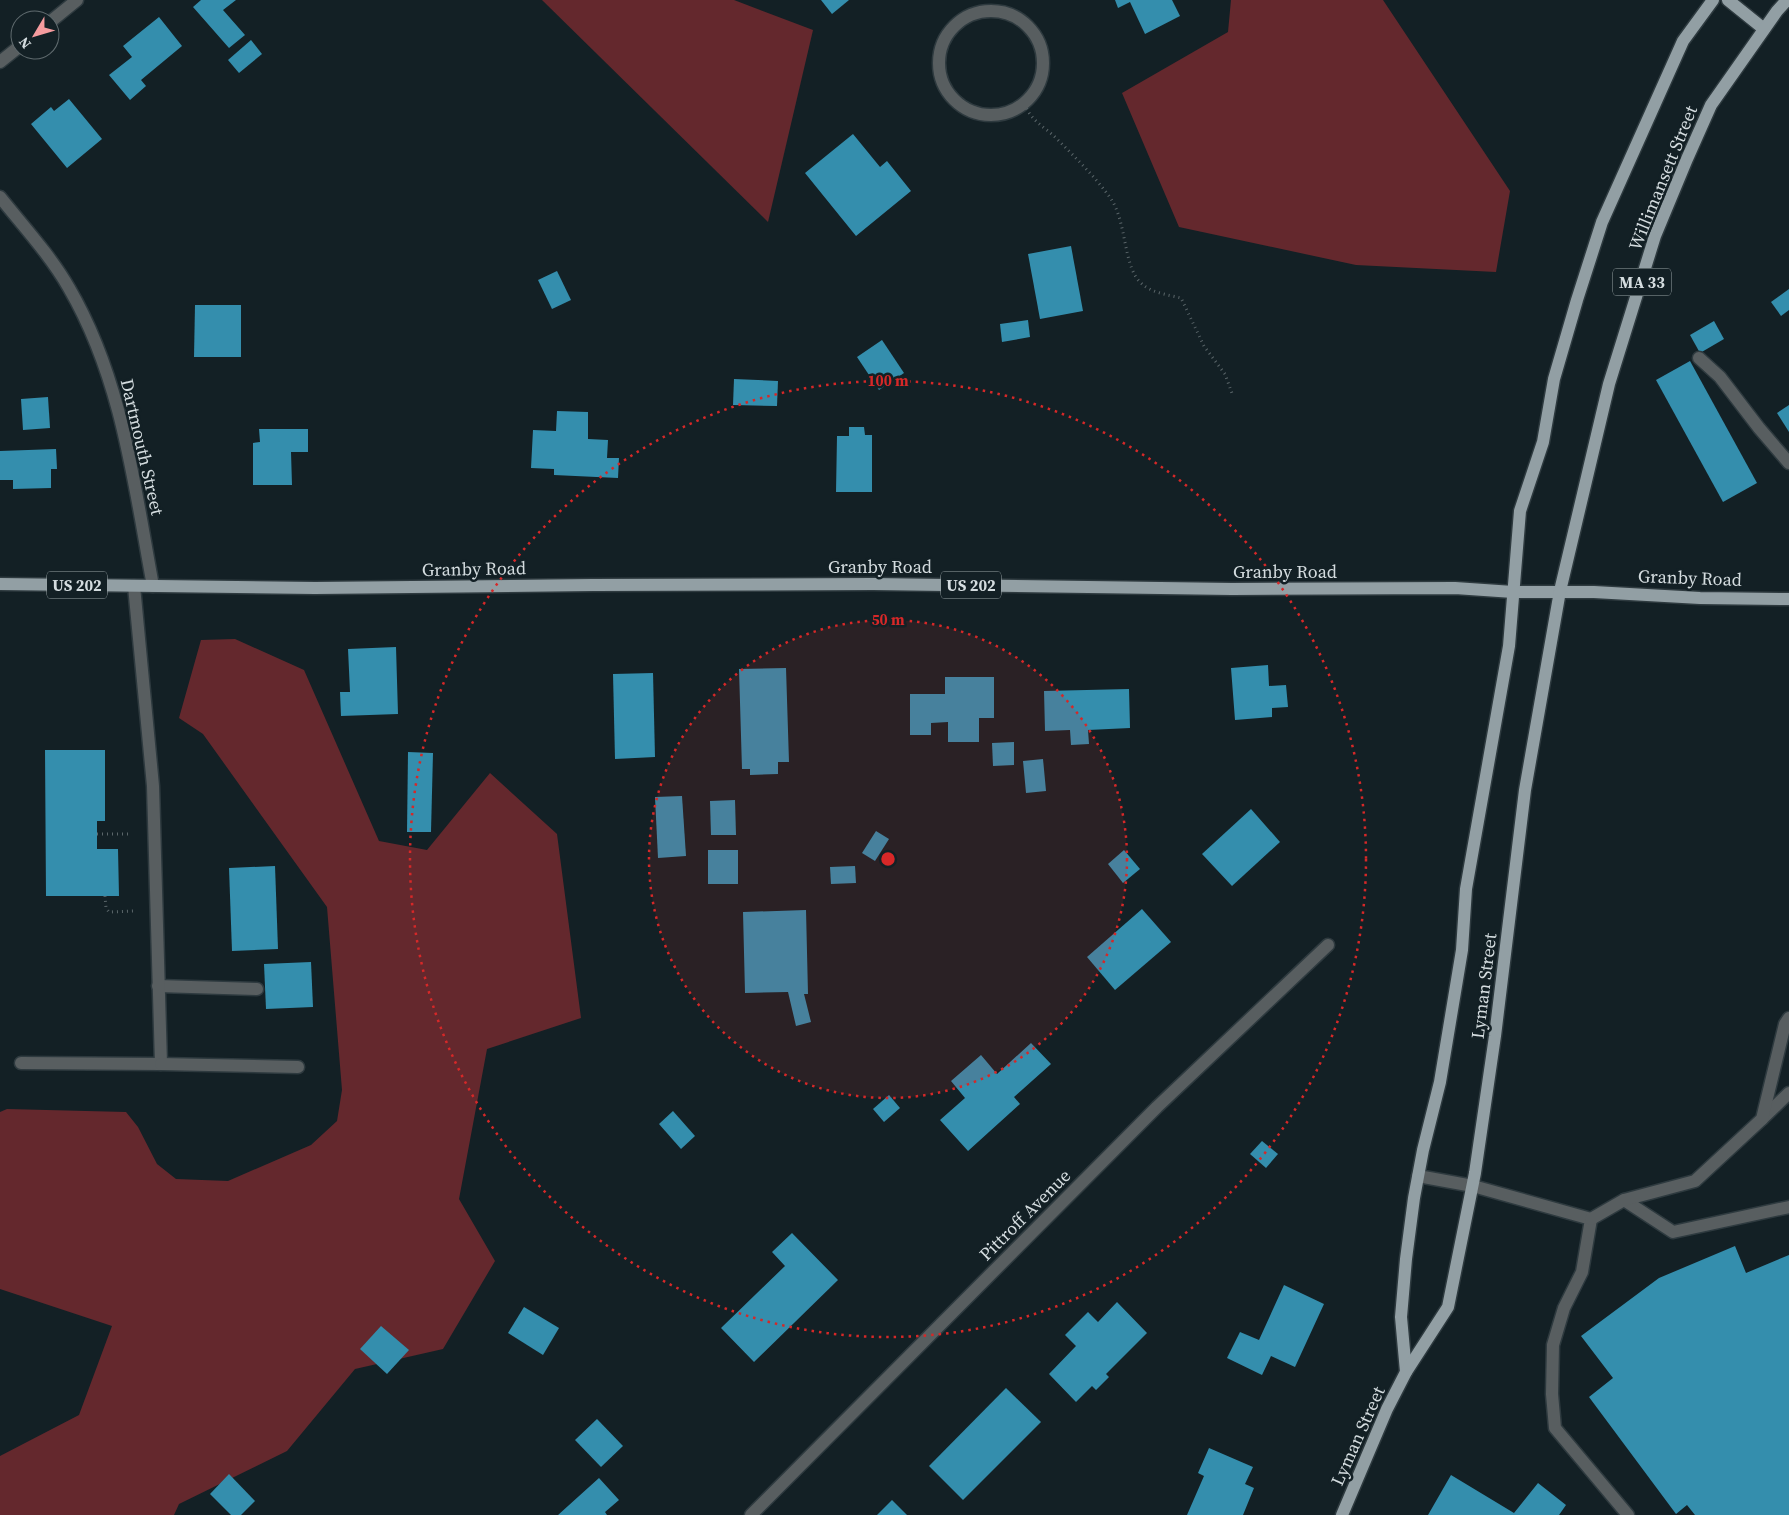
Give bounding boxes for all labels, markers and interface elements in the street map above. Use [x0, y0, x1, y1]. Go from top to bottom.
north arrow [10, 10, 60, 60]
text: N [14, 33, 36, 53]
street label: Willimansett Street [1622, 102, 1703, 254]
road number: MA 33 [1613, 268, 1671, 296]
text: 100 m [867, 370, 909, 391]
street label: Dartmouth Street [115, 376, 170, 518]
street label: Granby Road [828, 554, 932, 579]
street label: Granby Road [422, 555, 526, 582]
street label: Granby Road [1233, 559, 1337, 584]
street label: Granby Road [1638, 563, 1742, 592]
road number: US 202 [47, 572, 107, 598]
road number: US 202 [941, 572, 1001, 598]
text: 50 m [871, 609, 905, 630]
centre of rings [879, 850, 897, 868]
street label: Lyman Street [1465, 932, 1502, 1040]
street label: Pittroff Avenue [973, 1163, 1076, 1266]
street label: Lyman Street [1325, 1382, 1391, 1489]

